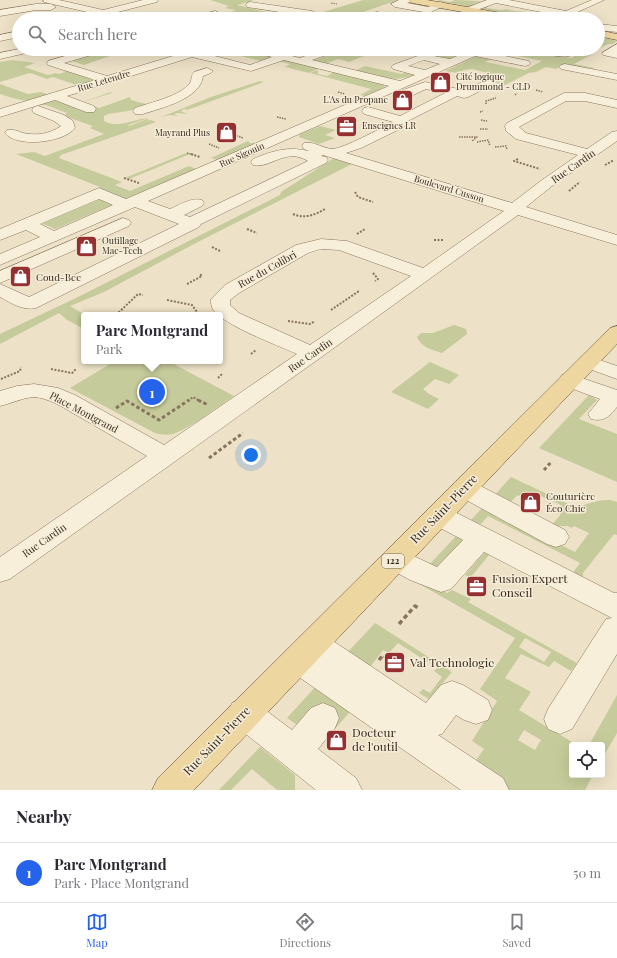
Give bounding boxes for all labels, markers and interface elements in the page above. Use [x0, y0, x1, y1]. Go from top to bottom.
search box [12, 12, 605, 56]
icon: search [26, 23, 48, 45]
text: Search here [58, 24, 137, 44]
street label: Rue Letendre [76, 66, 132, 94]
shop icon: Cité logique Drummond - CLD [428, 69, 454, 95]
place label: Cité logique Drummond - CLD [456, 70, 531, 92]
shop icon: L'As du Propane [390, 87, 416, 113]
place label: L'As du Propane [323, 93, 388, 105]
office icon: Enseignes LR [334, 113, 360, 139]
place label: Enseignes LR [362, 119, 416, 131]
shop icon: Mayrand Plus [213, 120, 239, 146]
place label: Mayrand Plus [155, 126, 210, 138]
street label: Rue Sigouin [217, 139, 267, 169]
street label: Rue Cardin [548, 146, 598, 186]
street label: Boulevard Cusson [413, 172, 486, 205]
shop icon: Outillage Mac-Tech [74, 233, 100, 259]
place label: Outillage Mac-Tech [102, 234, 143, 256]
street label: Rue du Colibri [235, 247, 299, 291]
shop icon: Coud-Bec [8, 264, 34, 290]
place label: Coud-Bec [36, 270, 81, 284]
popup [81, 312, 223, 364]
text: Parc Montgrand [96, 320, 208, 340]
street label: Rue Cardin [285, 335, 335, 375]
text: Park [96, 340, 122, 357]
pin: 1 [139, 377, 165, 407]
street label: Place Montgrand [47, 388, 121, 436]
your location [241, 445, 261, 465]
street label: Rue Saint-Pierre [406, 470, 480, 546]
shop icon: Couturière Éco Chic [517, 489, 543, 515]
place label: Couturière Éco Chic [546, 489, 595, 515]
street label: Rue Cardin [19, 520, 69, 560]
road number: 122 [382, 554, 404, 568]
place label: Fusion Expert Conseil [492, 570, 568, 600]
office icon: Fusion Expert Conseil [463, 573, 489, 599]
office icon: Val Technologie [382, 650, 408, 676]
place label: Val Technologie [409, 654, 494, 670]
street label: Rue Saint-Pierre [179, 702, 253, 778]
place label: Docteur de l'outil [352, 724, 398, 754]
shop icon: Docteur de l'outil [324, 727, 350, 753]
map controls [569, 742, 605, 778]
button: locate [569, 742, 605, 778]
text: Nearby [16, 805, 71, 827]
text: Parc Montgrand [54, 854, 167, 874]
text: 1 [27, 864, 31, 881]
text: 50 m [573, 864, 601, 881]
text: Park · Place Montgrand [54, 874, 189, 891]
tab: Map [86, 911, 108, 950]
tab: Directions [279, 911, 331, 950]
tab: Saved [503, 911, 531, 950]

